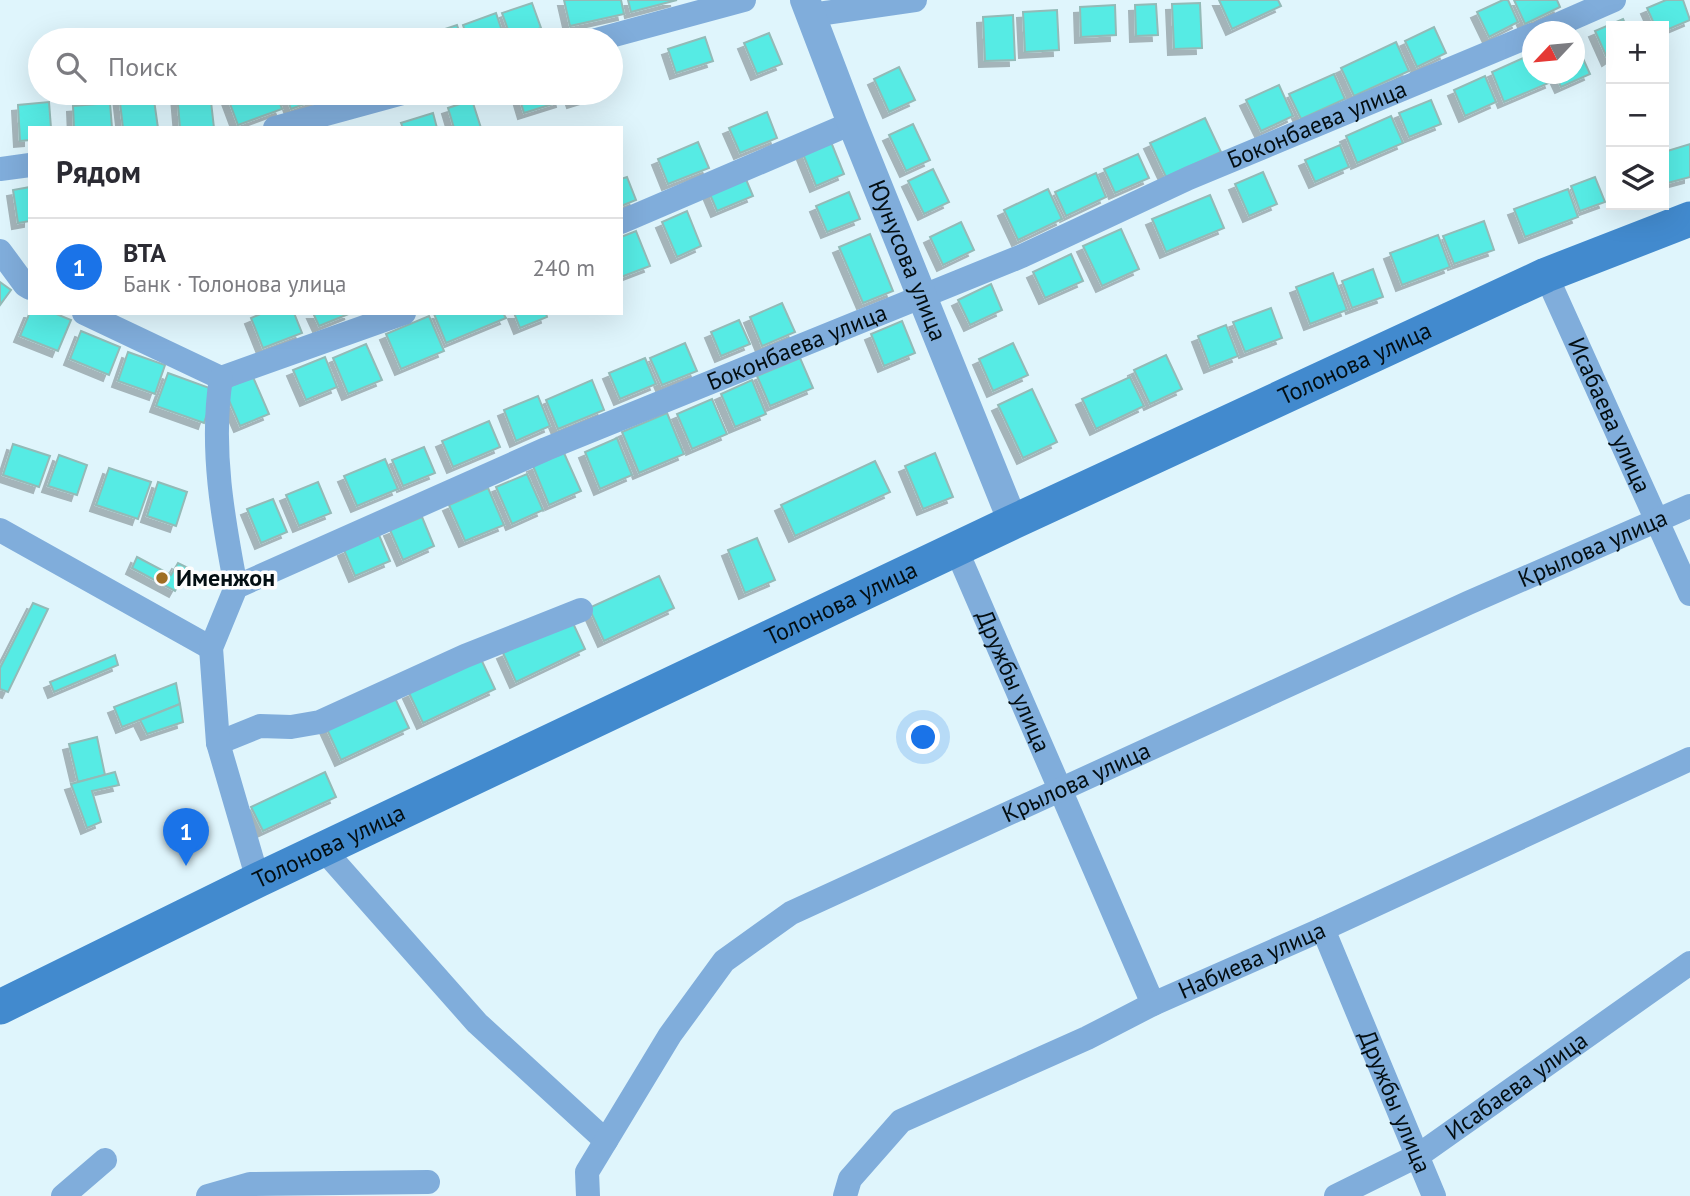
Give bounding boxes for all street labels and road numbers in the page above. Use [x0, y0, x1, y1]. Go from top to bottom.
street label: Боконбаева улица [1223, 73, 1411, 175]
street label: Юунусова улица [862, 175, 954, 345]
street label: Боконбаева улица [702, 296, 891, 397]
street label: Толонова улица [1273, 314, 1436, 412]
street label: Исабаева улица [1561, 332, 1658, 498]
street label: Крылова улица [1513, 502, 1672, 594]
street label: Толонова улица [760, 554, 922, 652]
street label: Дружбы улица [969, 605, 1058, 757]
street label: Крылова улица [997, 735, 1155, 829]
street label: Толонова улица [247, 797, 410, 895]
street label: Набиева улица [1173, 914, 1330, 1006]
street label: Исабаева улица [1439, 1024, 1593, 1147]
street label: Дружбы улица [1352, 1025, 1439, 1178]

